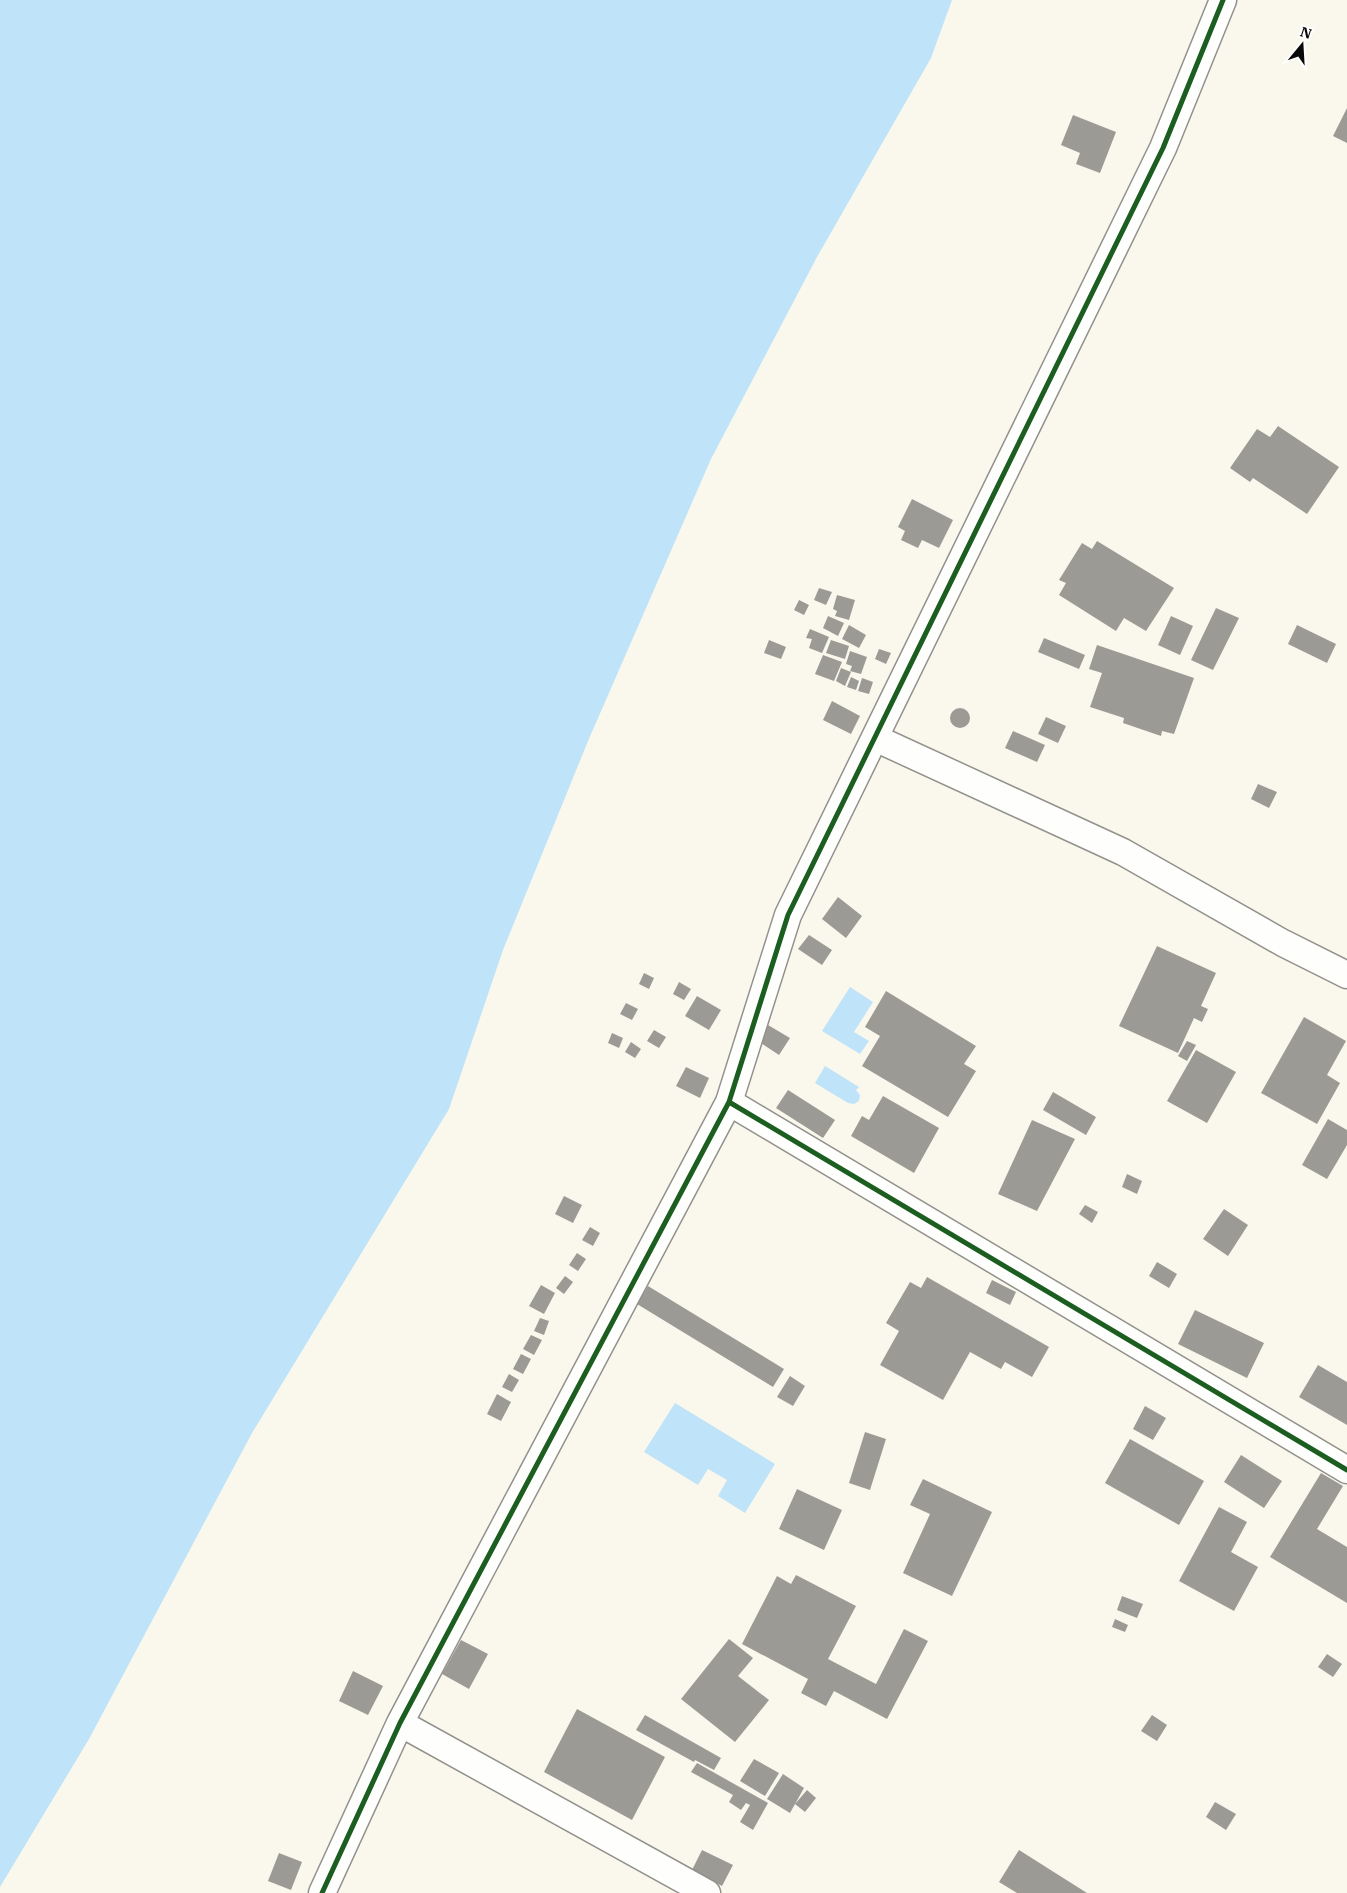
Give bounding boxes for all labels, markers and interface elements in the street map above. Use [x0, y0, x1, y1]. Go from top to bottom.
north arrow [1277, 20, 1327, 70]
text: N [1298, 22, 1314, 43]

